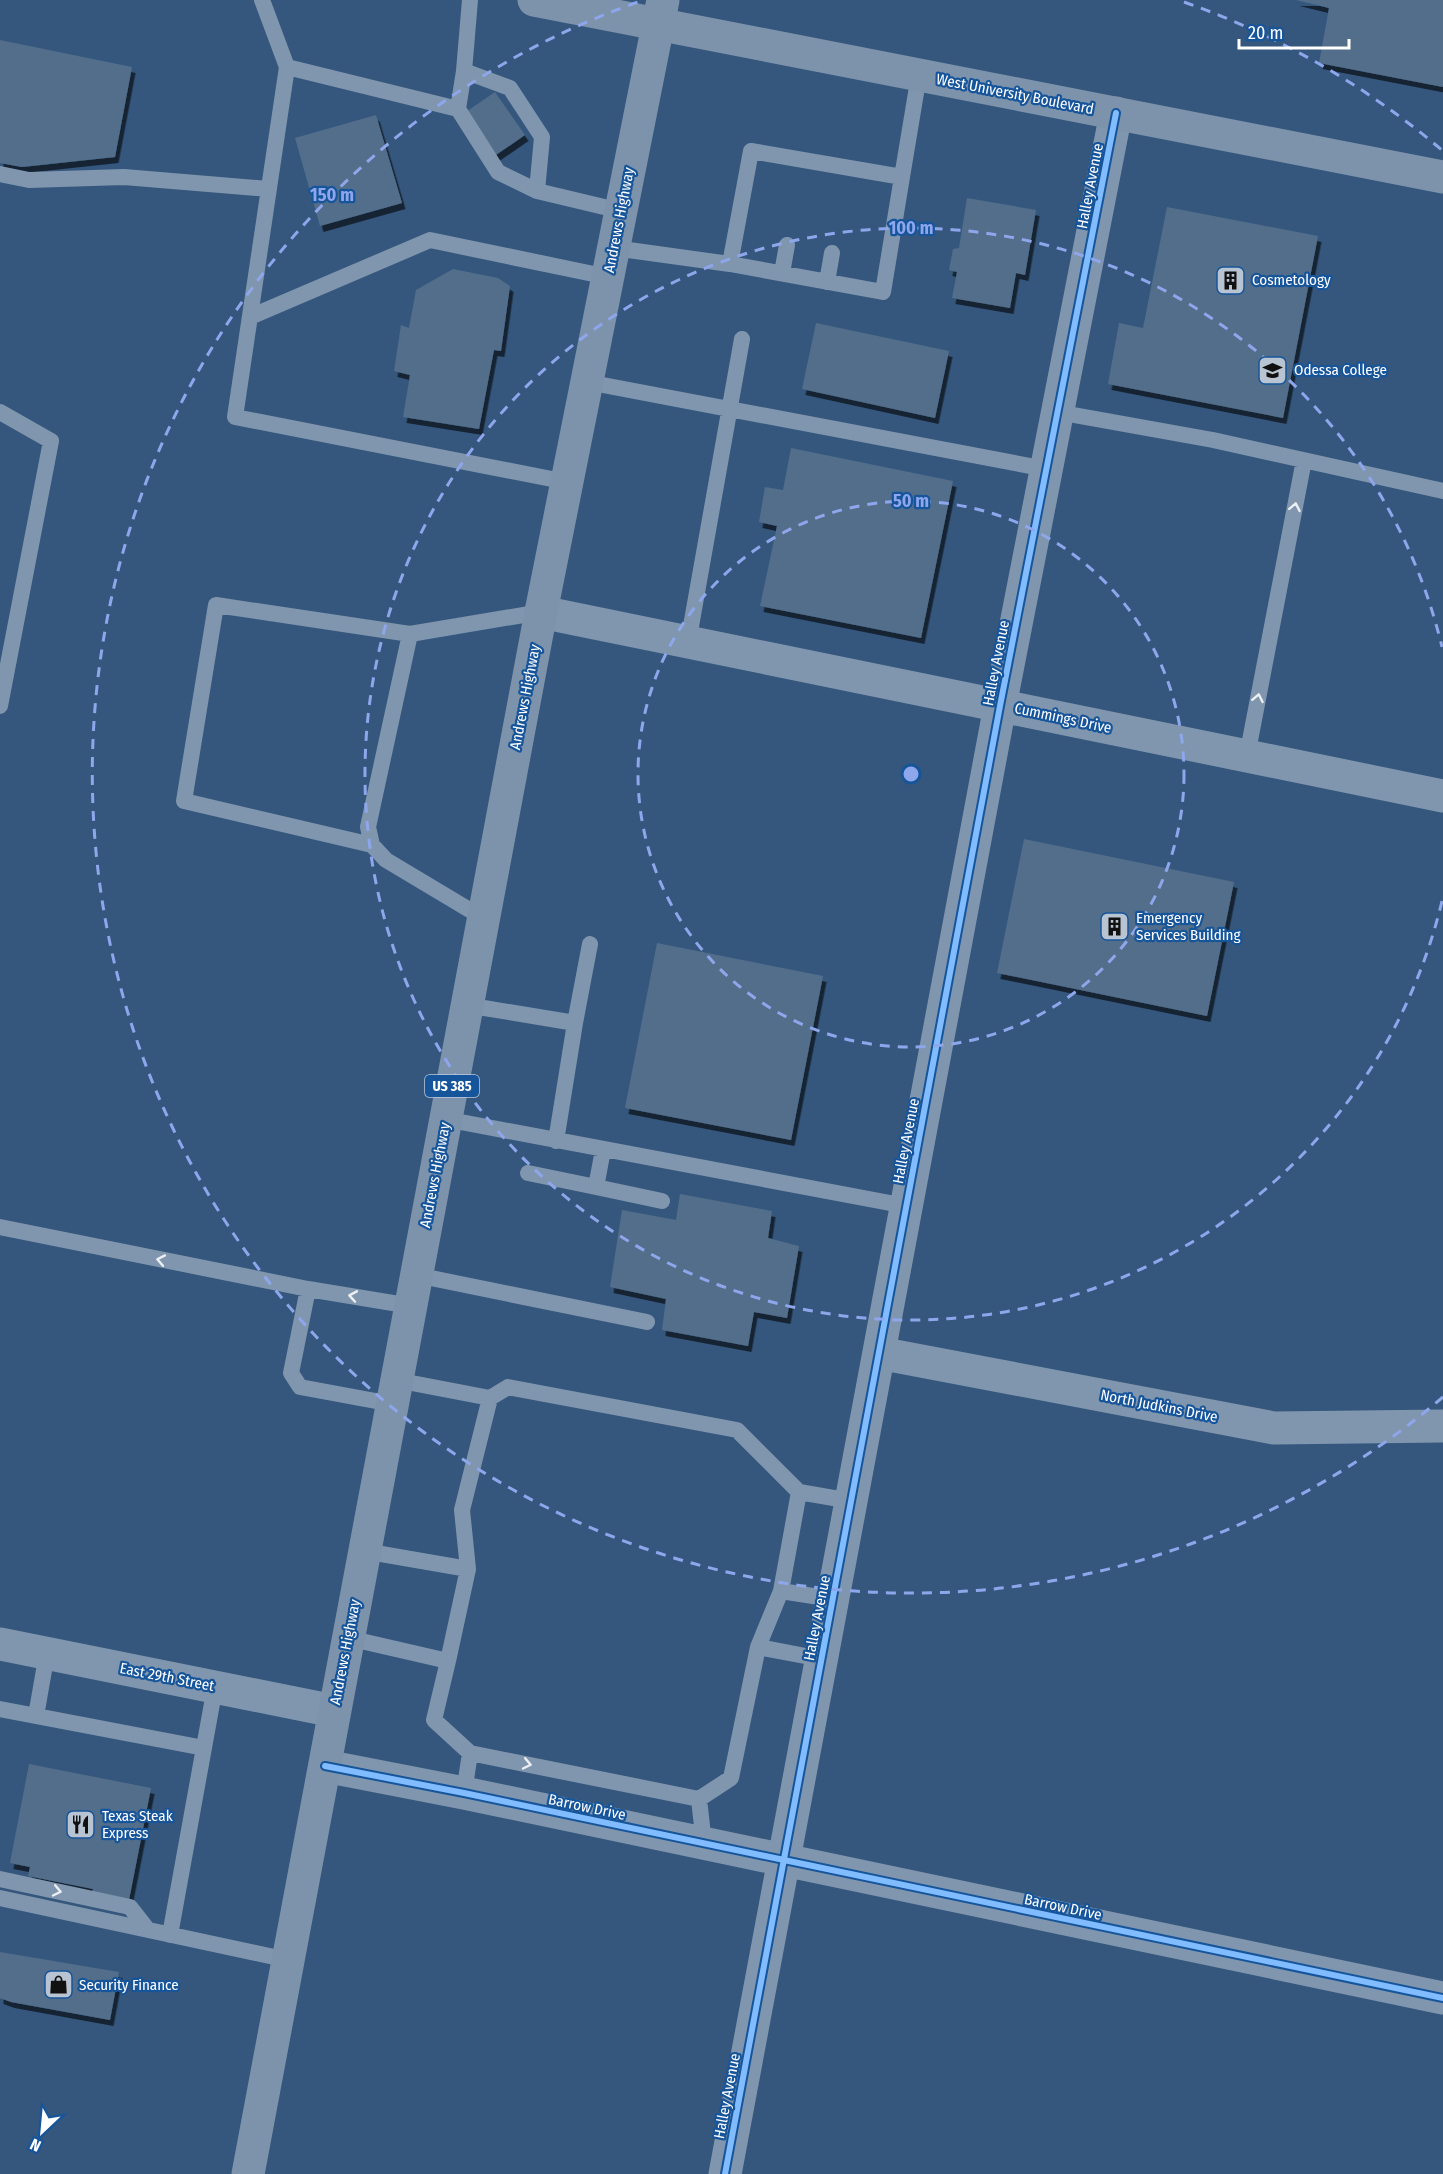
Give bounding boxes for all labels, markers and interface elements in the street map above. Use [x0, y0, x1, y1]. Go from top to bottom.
scale bar [1239, 12, 1348, 50]
text: 20 m [1248, 22, 1283, 44]
street label: West University Boulevard [935, 70, 1095, 118]
street label: Halley Avenue [1073, 142, 1107, 230]
street label: Andrews Highway [600, 165, 638, 274]
text: 150 m [310, 184, 354, 206]
text: 100 m [889, 217, 933, 239]
building icon: Cosmetology [1215, 264, 1247, 296]
place label: Cosmetology [1252, 271, 1331, 289]
school or university icon: Odessa College [1257, 354, 1289, 386]
place label: Odessa College [1294, 361, 1387, 379]
text: 50 m [893, 490, 929, 512]
one-way arrow [1288, 502, 1301, 512]
street label: Halley Avenue [979, 619, 1013, 707]
street label: Andrews Highway [506, 642, 544, 751]
one-way arrow [1251, 694, 1264, 704]
street label: Cummings Drive [1013, 699, 1113, 737]
centre of rings [901, 764, 921, 784]
place label: Emergency Services Building [1136, 909, 1241, 944]
building icon: Emergency Services Building [1099, 911, 1131, 943]
road number: US 385 [425, 1075, 479, 1097]
street label: Halley Avenue [889, 1097, 923, 1185]
street label: Andrews Highway [416, 1120, 454, 1229]
one-way arrow [157, 1254, 167, 1267]
one-way arrow [348, 1291, 358, 1303]
street label: North Judkins Drive [1099, 1386, 1219, 1426]
street label: Halley Avenue [800, 1574, 834, 1662]
street label: Andrews Highway [326, 1597, 364, 1706]
street label: East 29th Street [118, 1659, 216, 1695]
one-way arrow [522, 1757, 532, 1770]
street label: Barrow Drive [547, 1790, 627, 1824]
place label: Texas Steak Express [102, 1807, 173, 1842]
restaurant icon: Texas Steak Express [65, 1809, 97, 1841]
one-way arrow [52, 1884, 62, 1897]
street label: Barrow Drive [1023, 1890, 1103, 1924]
shop icon: Security Finance [42, 1969, 74, 2001]
place label: Security Finance [79, 1976, 179, 1994]
street label: Halley Avenue [710, 2052, 744, 2140]
north arrow [12, 2102, 72, 2162]
text: N [27, 2134, 44, 2156]

